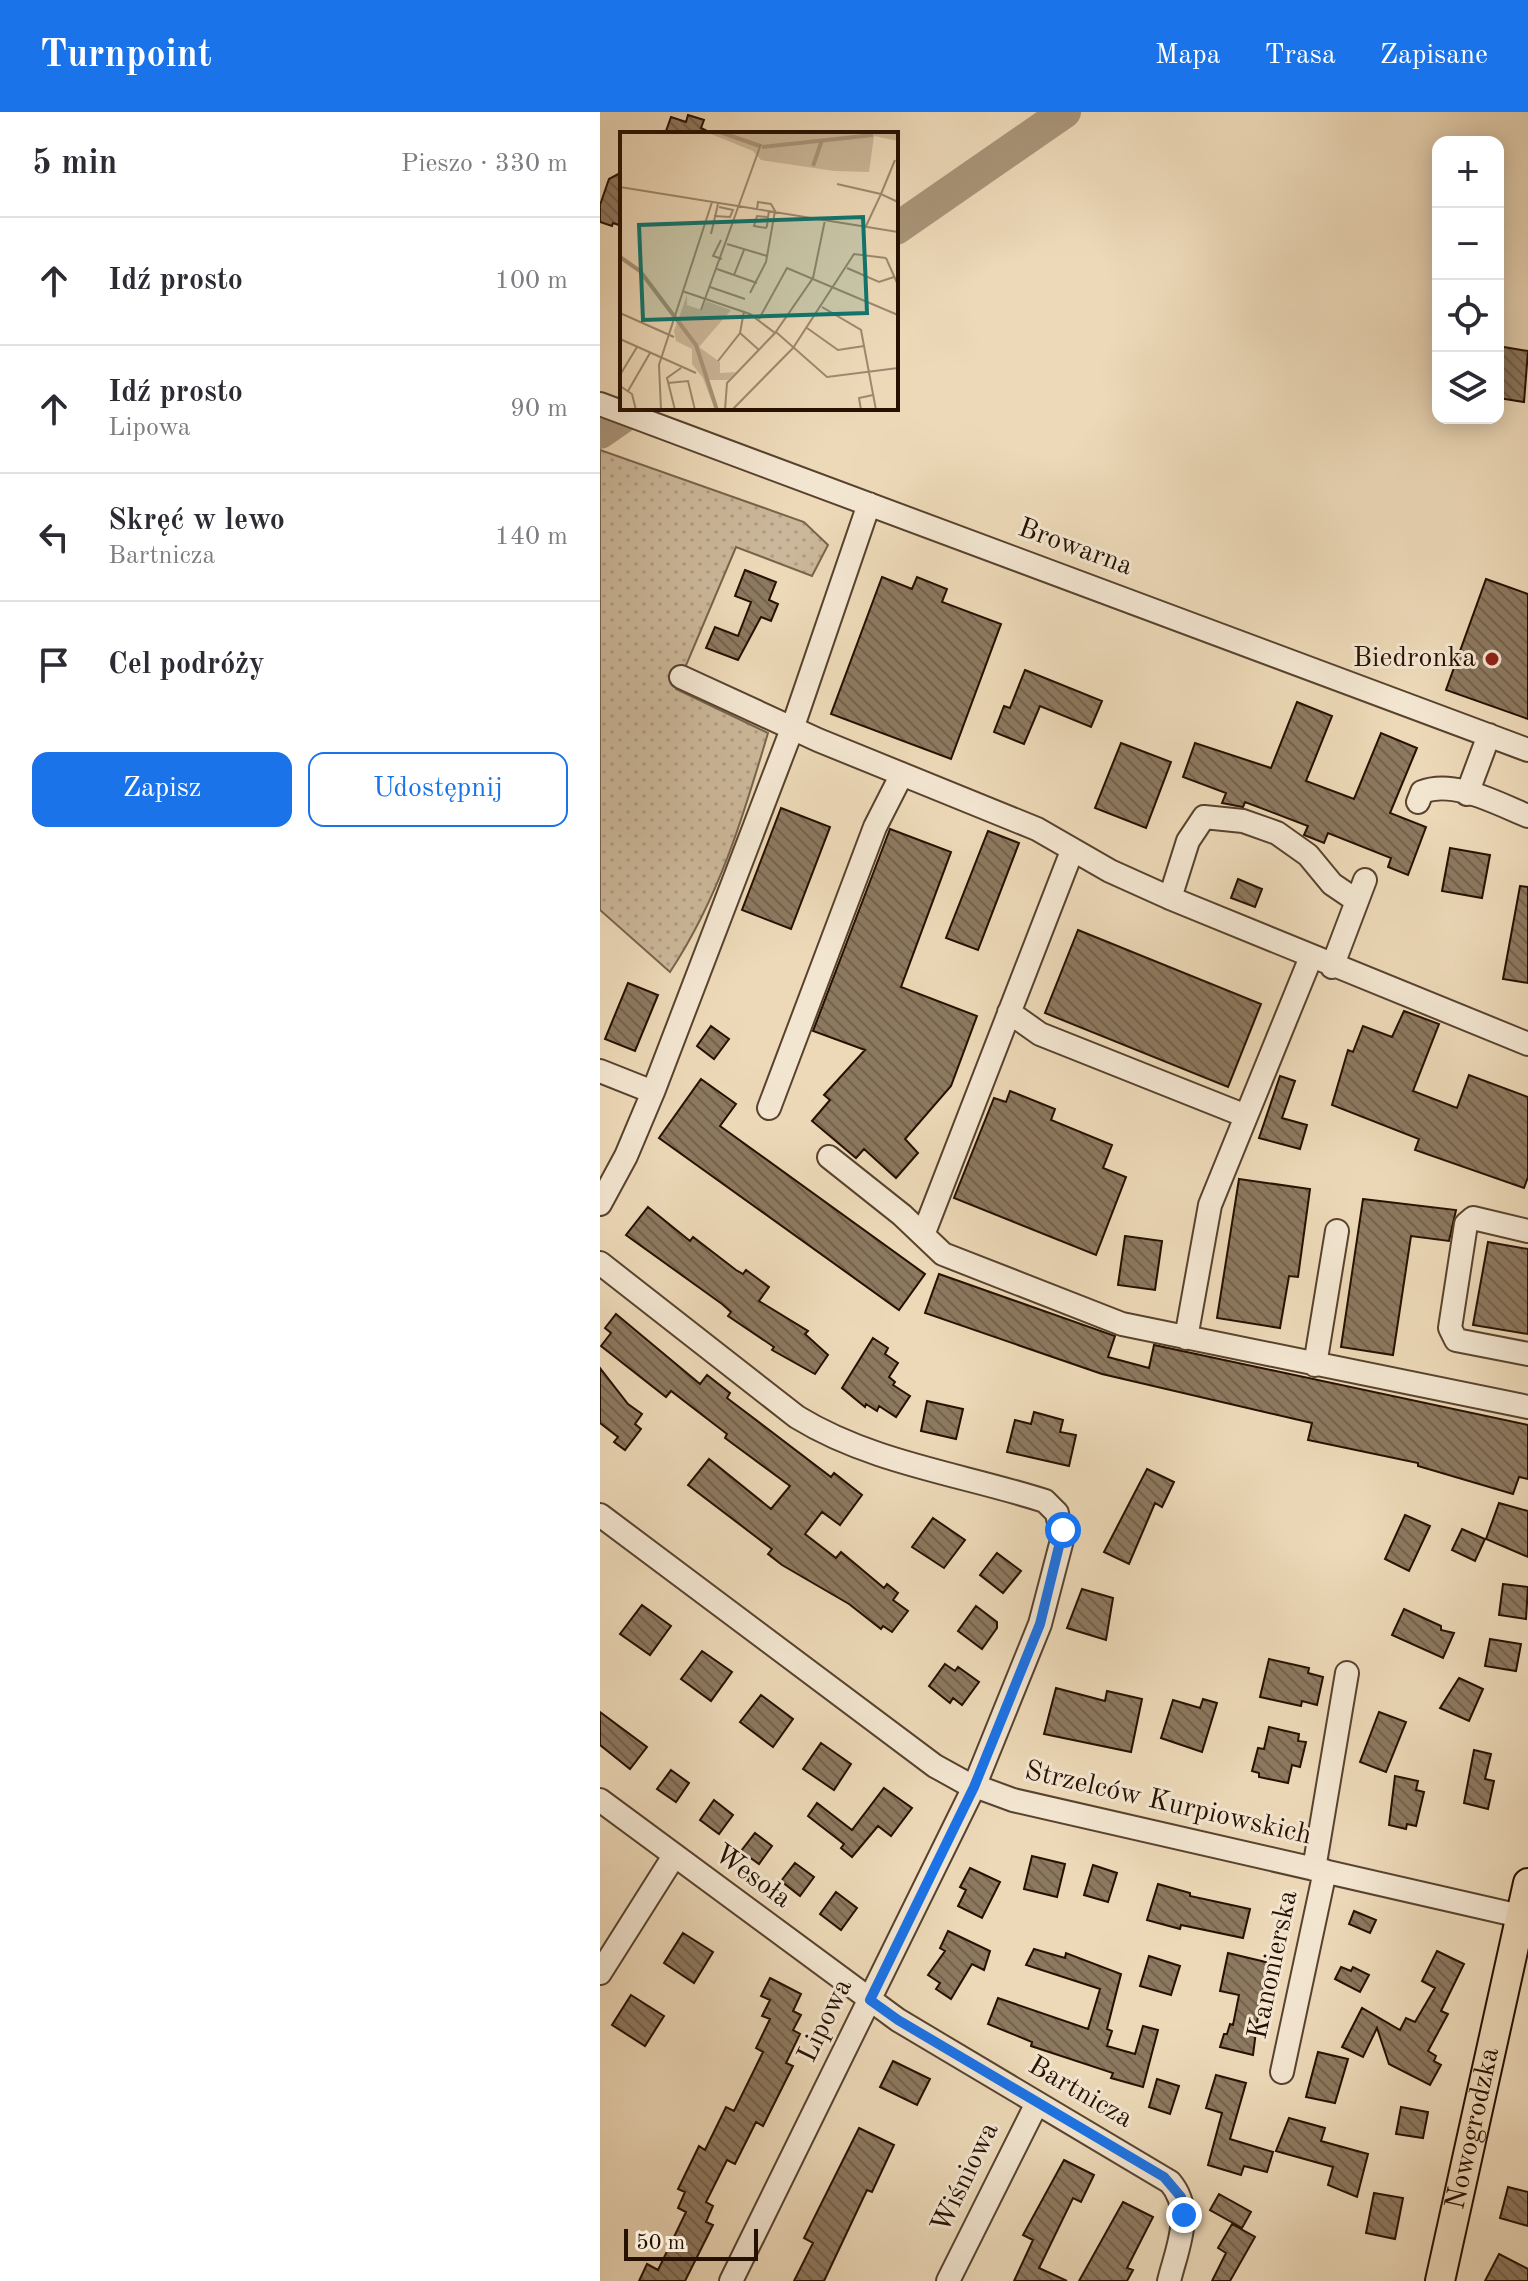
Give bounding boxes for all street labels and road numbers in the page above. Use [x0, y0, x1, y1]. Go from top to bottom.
street label: Browarna [1014, 514, 1136, 582]
street label: Strzelców Kurpiowskich [1022, 1757, 1314, 1851]
street label: Wesoła [708, 1840, 796, 1914]
street label: Kanonierska [1245, 1888, 1303, 2042]
street label: Lipowa [794, 1975, 858, 2067]
street label: Nowogrodzka [1442, 2045, 1505, 2212]
street label: Bartnicza [1023, 2052, 1137, 2134]
street label: Wiśniowa [927, 2118, 1005, 2238]

